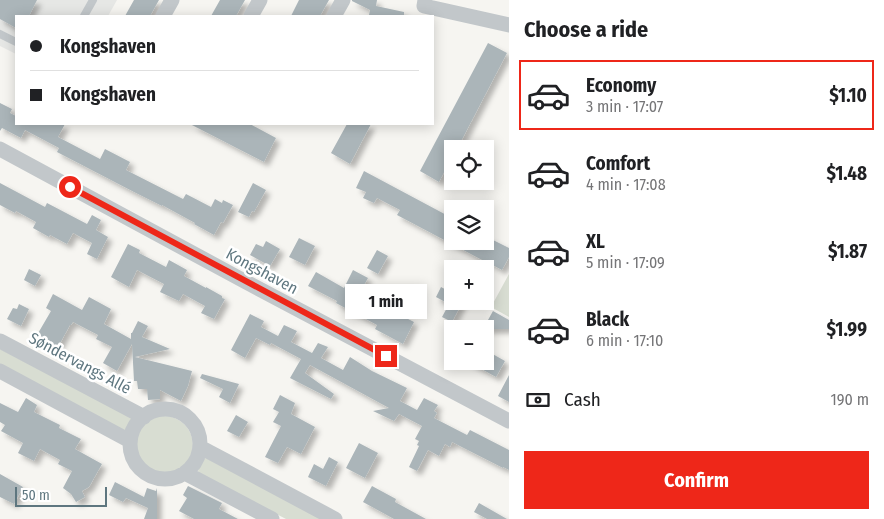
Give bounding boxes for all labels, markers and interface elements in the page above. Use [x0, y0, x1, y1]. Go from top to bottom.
text: Choose a ride [524, 16, 648, 43]
text: Kongshaven [60, 35, 156, 58]
icon: car [526, 73, 571, 118]
text: Economy [586, 74, 656, 97]
text: Kongshaven [60, 83, 156, 106]
text: $1.10 [829, 84, 867, 107]
text: 3 min · 17:07 [586, 97, 663, 116]
map controls [444, 140, 494, 370]
button: locate [444, 140, 494, 190]
icon: car [526, 151, 571, 196]
text: Comfort [586, 152, 650, 175]
text: $1.48 [826, 162, 867, 185]
text: 4 min · 17:08 [586, 175, 666, 194]
route start [59, 176, 81, 198]
button: layers [444, 200, 494, 250]
icon: car [526, 229, 571, 274]
text: XL [586, 230, 605, 253]
text: $1.87 [828, 240, 867, 263]
street label: Kongshaven [223, 244, 301, 298]
text: 5 min · 17:09 [586, 253, 665, 272]
button: + [444, 260, 494, 310]
callout: 1 min [345, 284, 427, 318]
text: 1 min [369, 292, 403, 311]
icon: car [526, 307, 571, 352]
text: Black [586, 308, 629, 331]
text: $1.99 [827, 318, 867, 341]
button: − [444, 320, 494, 370]
street label: Søndervangs Allé [26, 328, 134, 398]
text: 6 min · 17:10 [586, 331, 663, 350]
route end [375, 345, 397, 367]
icon: cash [524, 386, 552, 414]
text: Cash [564, 388, 601, 411]
text: 190 m [831, 390, 869, 409]
button: Confirm [524, 451, 869, 509]
scale bar [15, 484, 108, 507]
text: 50 m [22, 487, 50, 504]

